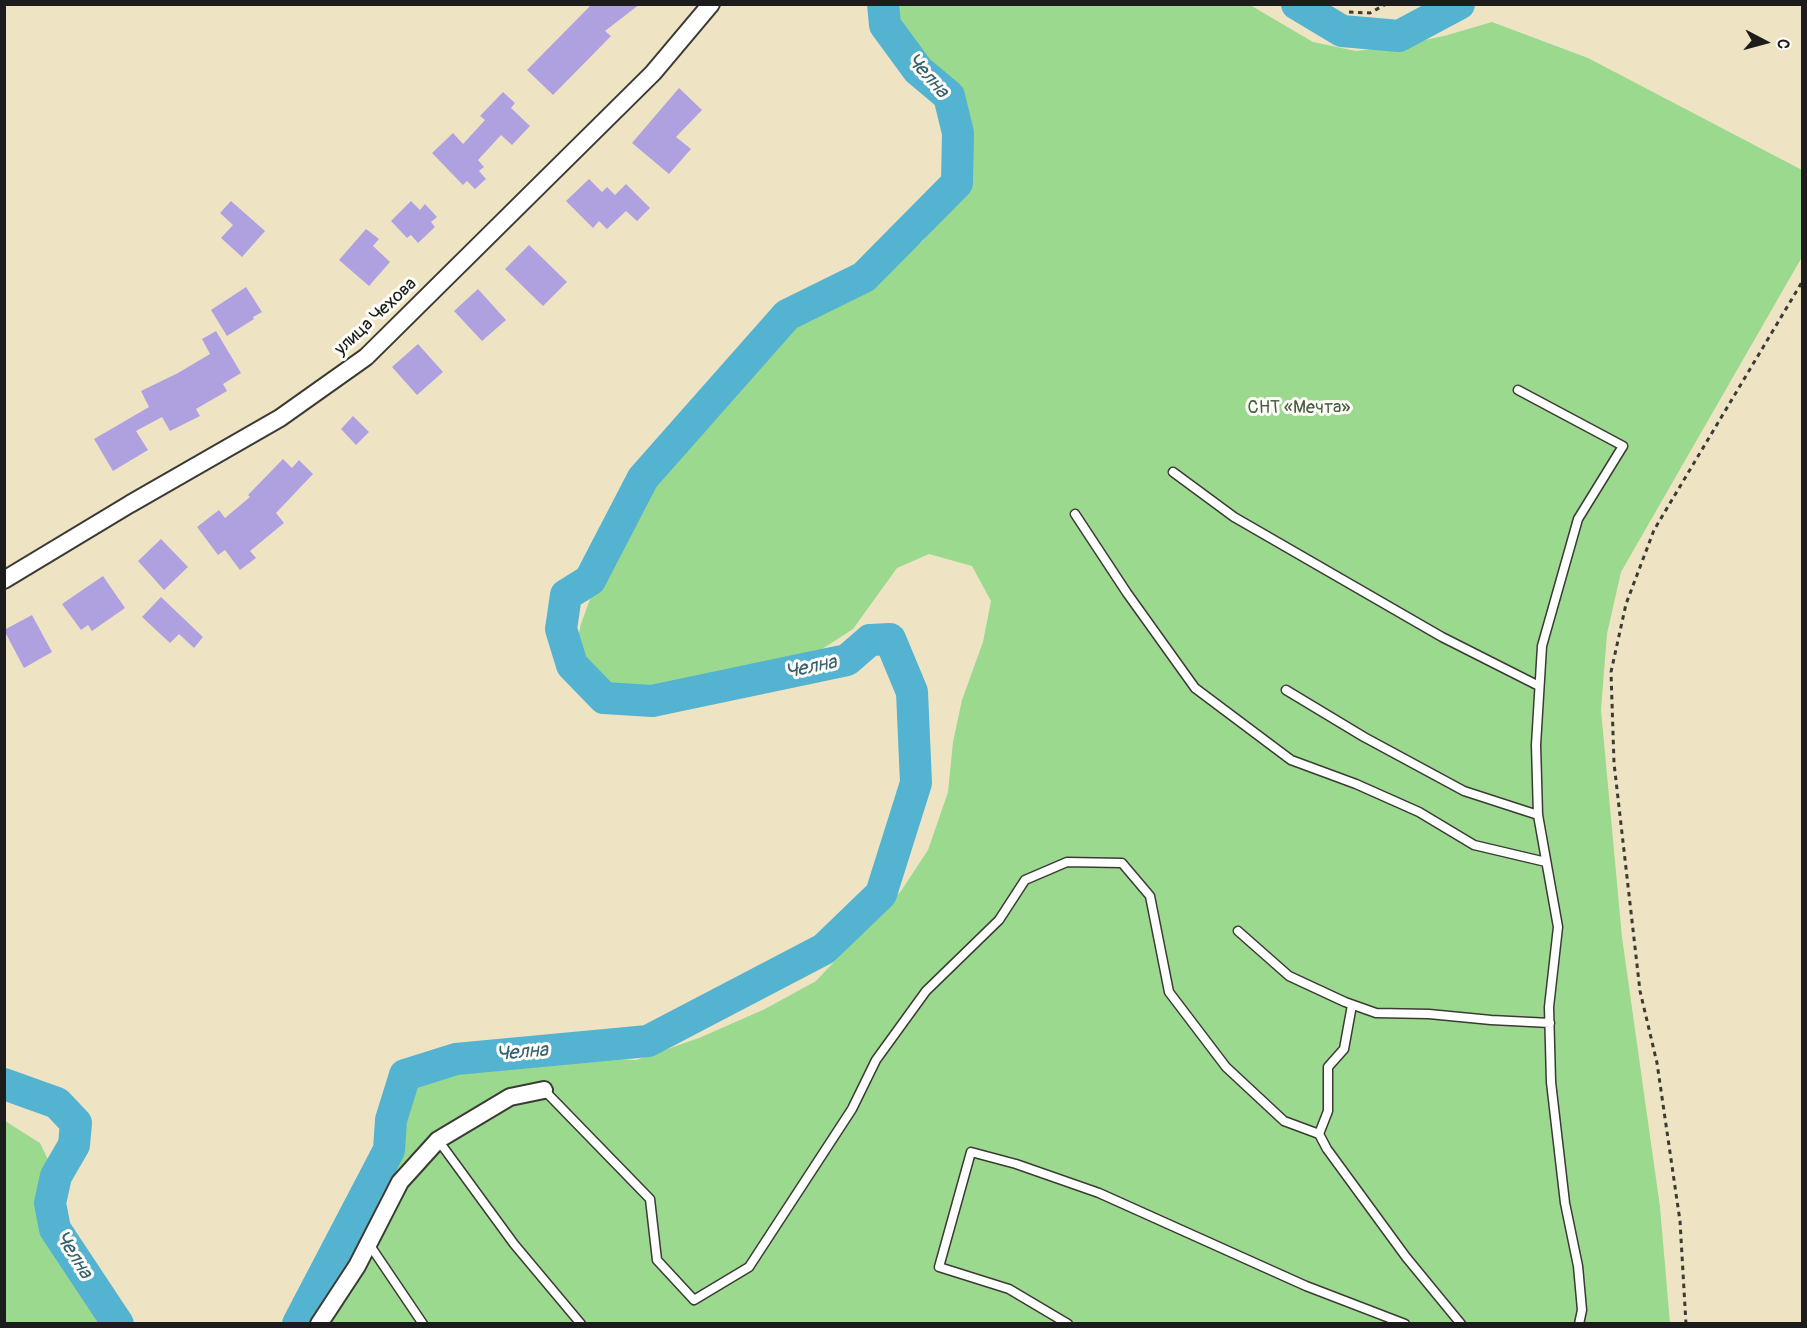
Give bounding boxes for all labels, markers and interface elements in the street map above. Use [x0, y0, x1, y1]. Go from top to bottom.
north arrow [1735, 12, 1795, 72]
text: С [1772, 38, 1793, 50]
water label: Челна [901, 49, 953, 103]
street label: улица Чехова [330, 274, 422, 360]
park label: СНТ «Мечта» [1248, 397, 1350, 419]
water label: Челна [783, 651, 839, 685]
water label: Челна [495, 1039, 549, 1067]
water label: Челна [49, 1227, 97, 1283]

